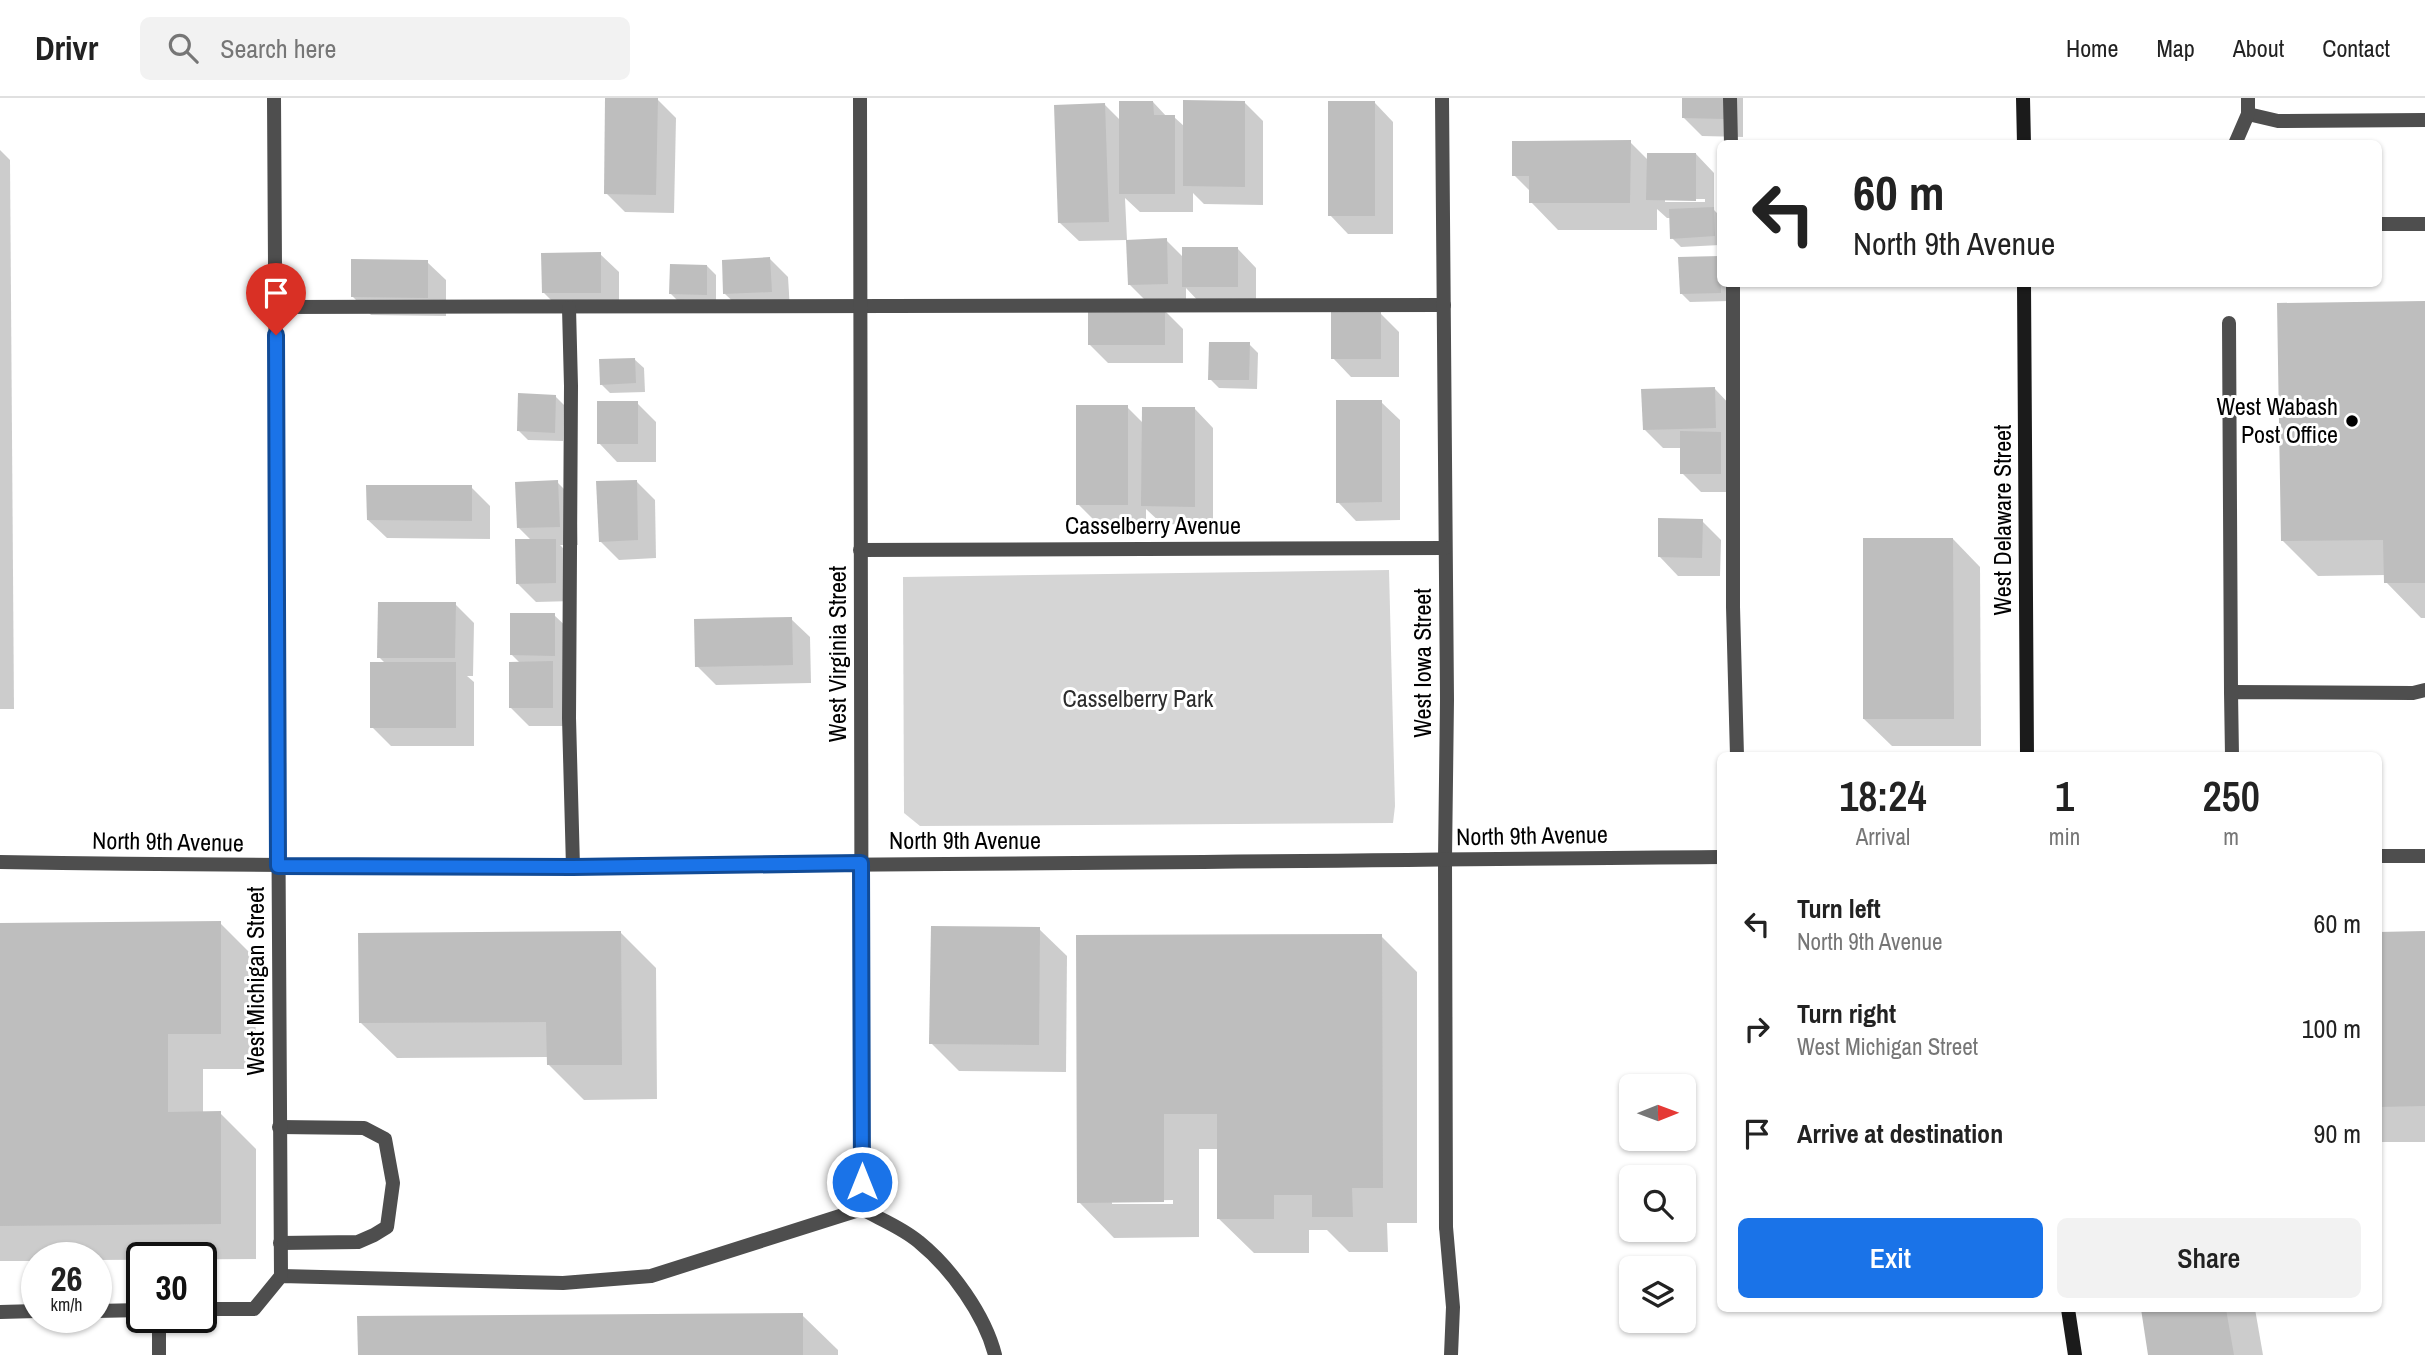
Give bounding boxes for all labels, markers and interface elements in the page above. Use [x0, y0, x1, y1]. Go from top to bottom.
search box [140, 17, 630, 80]
text: Drivr [35, 26, 98, 70]
icon: search [164, 29, 202, 67]
text: Search here [220, 31, 336, 66]
text: Home [2066, 32, 2118, 64]
text: Map [2156, 32, 2195, 64]
text: About [2233, 32, 2284, 64]
text: Contact [2322, 32, 2390, 64]
text: 60 m [1853, 159, 1945, 225]
icon: left [1738, 168, 1829, 259]
text: North 9th Avenue [1853, 222, 2055, 265]
pin [246, 263, 306, 335]
icon: arrive [257, 274, 295, 312]
place label: West Wabash Post Office [2217, 390, 2338, 450]
marker: West Wabash Post Office [2344, 413, 2360, 429]
street label: West Delaware Street [1986, 424, 2018, 616]
street label: Casselberry Avenue [1065, 509, 1241, 541]
street label: West Virginia Street [821, 565, 853, 742]
street label: West Iowa Street [1406, 588, 1438, 738]
park label: Casselberry Park [1063, 682, 1214, 714]
text: 18:24 [1839, 768, 1927, 824]
text: 1 [2055, 768, 2074, 824]
text: 250 [2202, 768, 2260, 824]
street label: North 9th Avenue [1456, 818, 1608, 852]
text: Arrival [1856, 821, 1910, 852]
text: min [2049, 821, 2080, 852]
text: m [2223, 821, 2239, 852]
street label: North 9th Avenue [92, 824, 244, 858]
street label: North 9th Avenue [889, 824, 1041, 856]
street label: West Michigan Street [239, 886, 271, 1075]
text: Turn left [1797, 891, 1881, 926]
icon: left [1738, 905, 1776, 943]
text: 60 m [2314, 906, 2361, 941]
text: North 9th Avenue [1797, 926, 1942, 957]
text: Turn right [1797, 996, 1896, 1031]
icon: right [1738, 1010, 1776, 1048]
text: 100 m [2302, 1011, 2361, 1046]
text: West Michigan Street [1797, 1031, 1978, 1062]
north arrow [1619, 1074, 1696, 1152]
map controls [1619, 1074, 1696, 1333]
icon: arrive [1738, 1115, 1776, 1153]
text: Arrive at destination [1797, 1116, 2003, 1151]
text: 90 m [2314, 1116, 2361, 1151]
position arrow [825, 1145, 899, 1219]
button: search [1619, 1165, 1696, 1242]
button: Exit [1738, 1218, 2043, 1298]
button: Share [2057, 1218, 2361, 1298]
speed limit sign: 30 [126, 1242, 217, 1333]
text: 26 [51, 1255, 82, 1302]
button: layers [1619, 1256, 1696, 1333]
text: km/h [51, 1292, 83, 1317]

